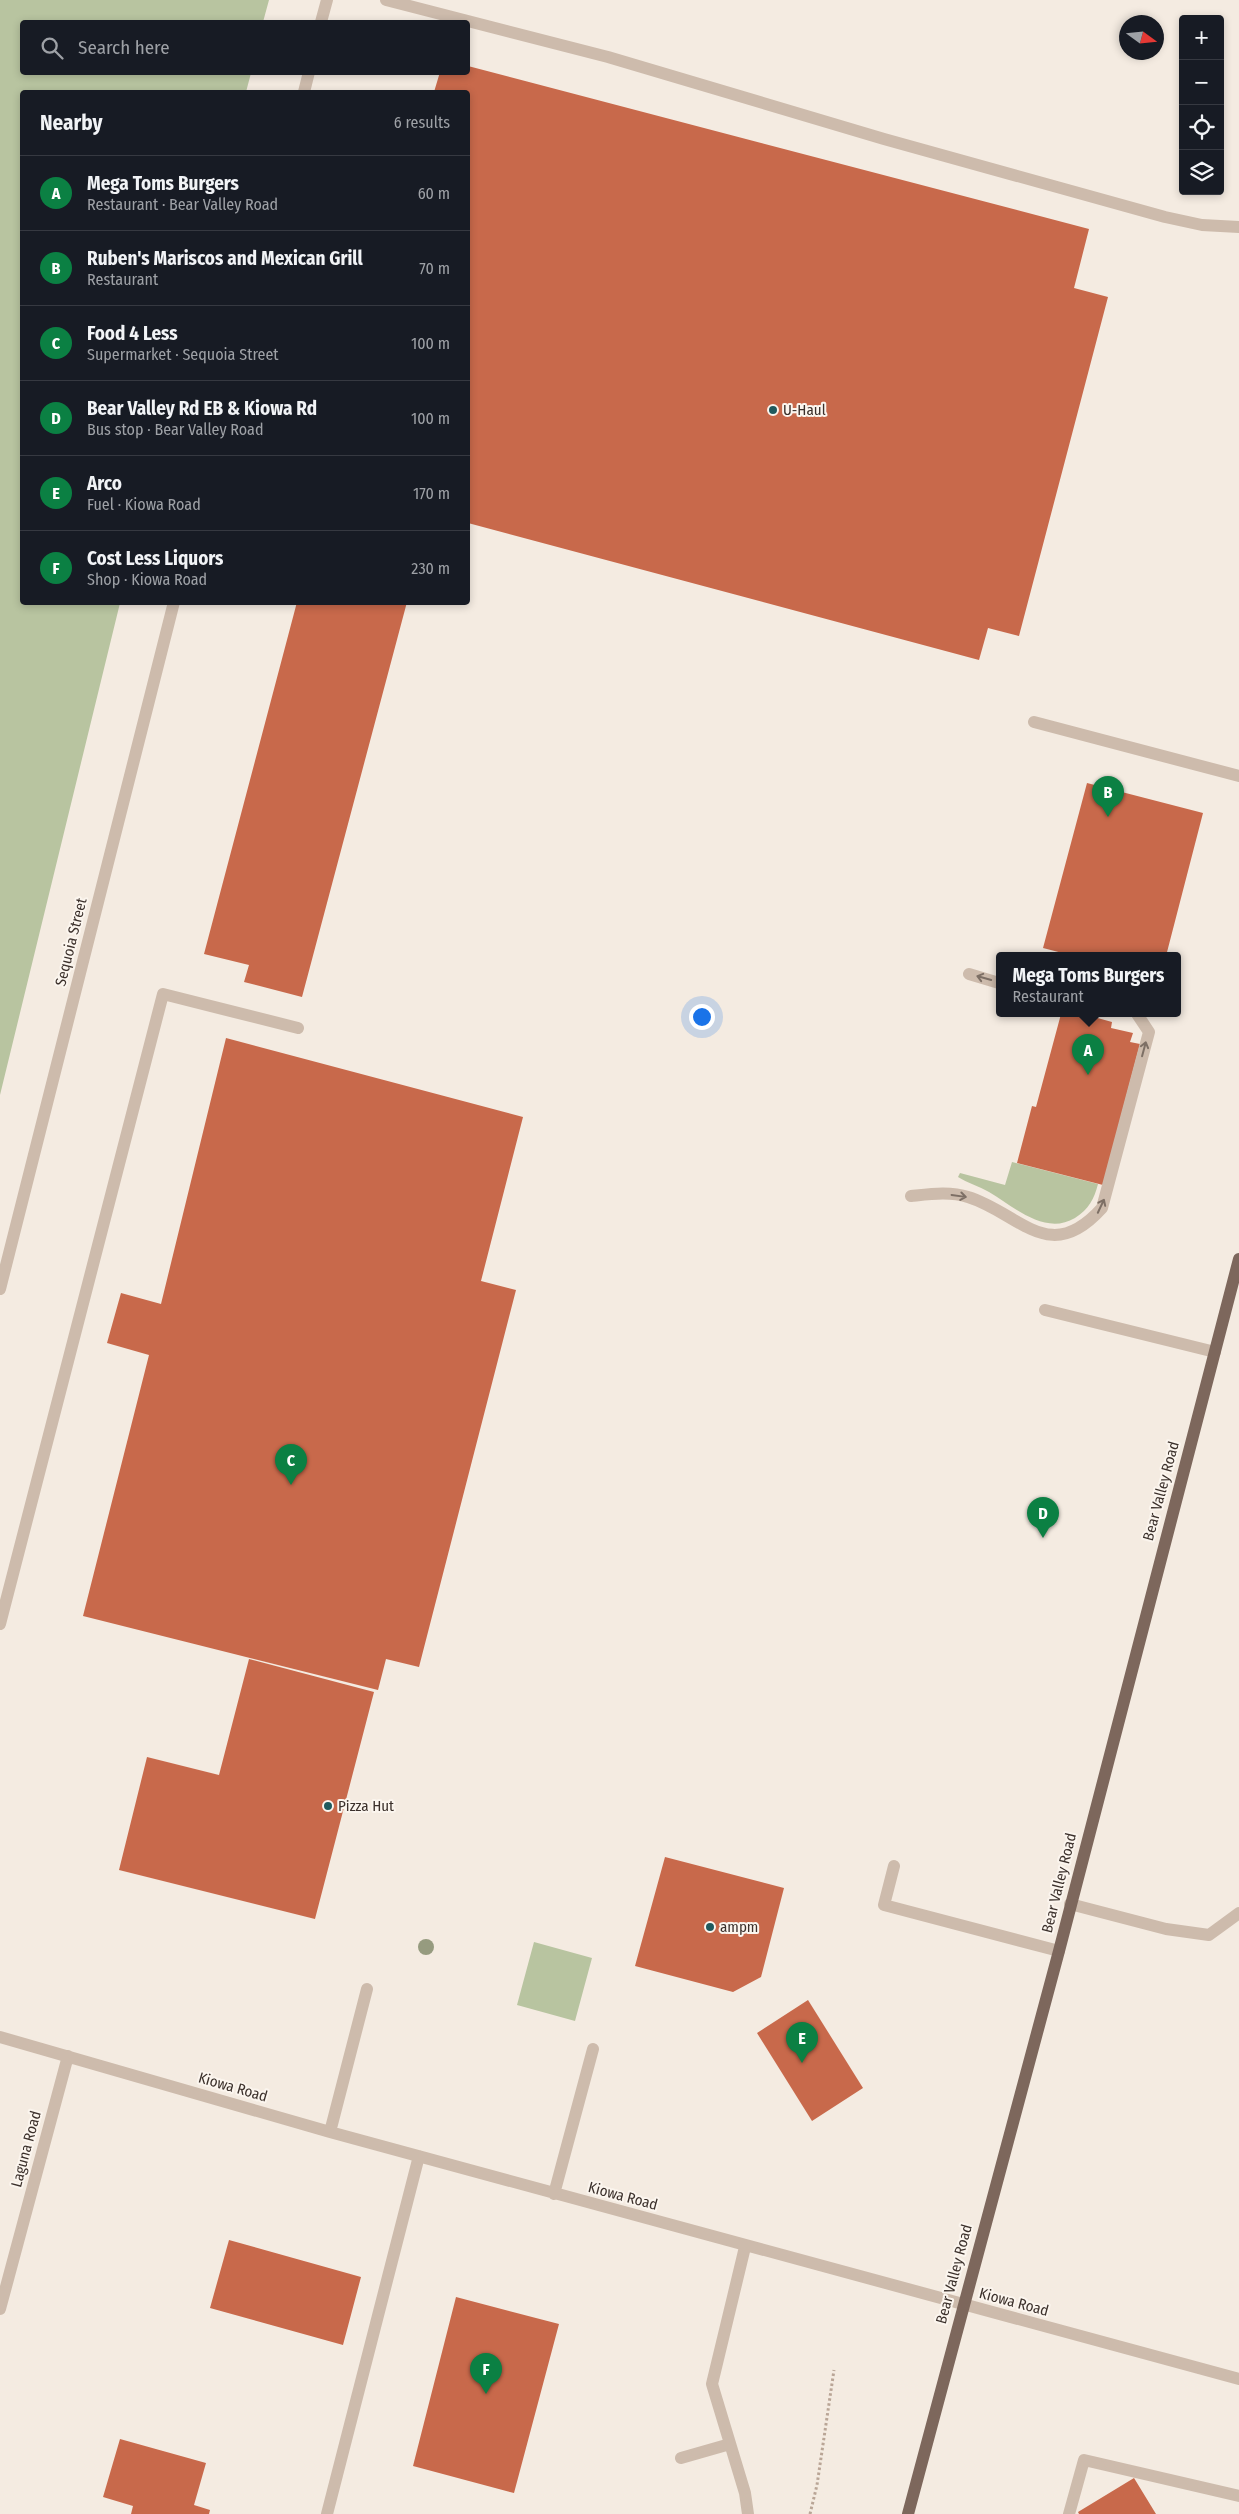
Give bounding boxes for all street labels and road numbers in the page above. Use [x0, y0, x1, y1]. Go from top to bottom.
street label: Sequoia Street [51, 896, 91, 988]
street label: Bear Valley Road [1139, 1439, 1183, 1543]
street label: Bear Valley Road [1038, 1831, 1080, 1935]
street label: Kiowa Road [196, 2069, 270, 2105]
street label: Laguna Road [7, 2109, 45, 2189]
street label: Kiowa Road [586, 2178, 660, 2214]
street label: Bear Valley Road [932, 2222, 976, 2326]
street label: Kiowa Road [977, 2284, 1051, 2320]

